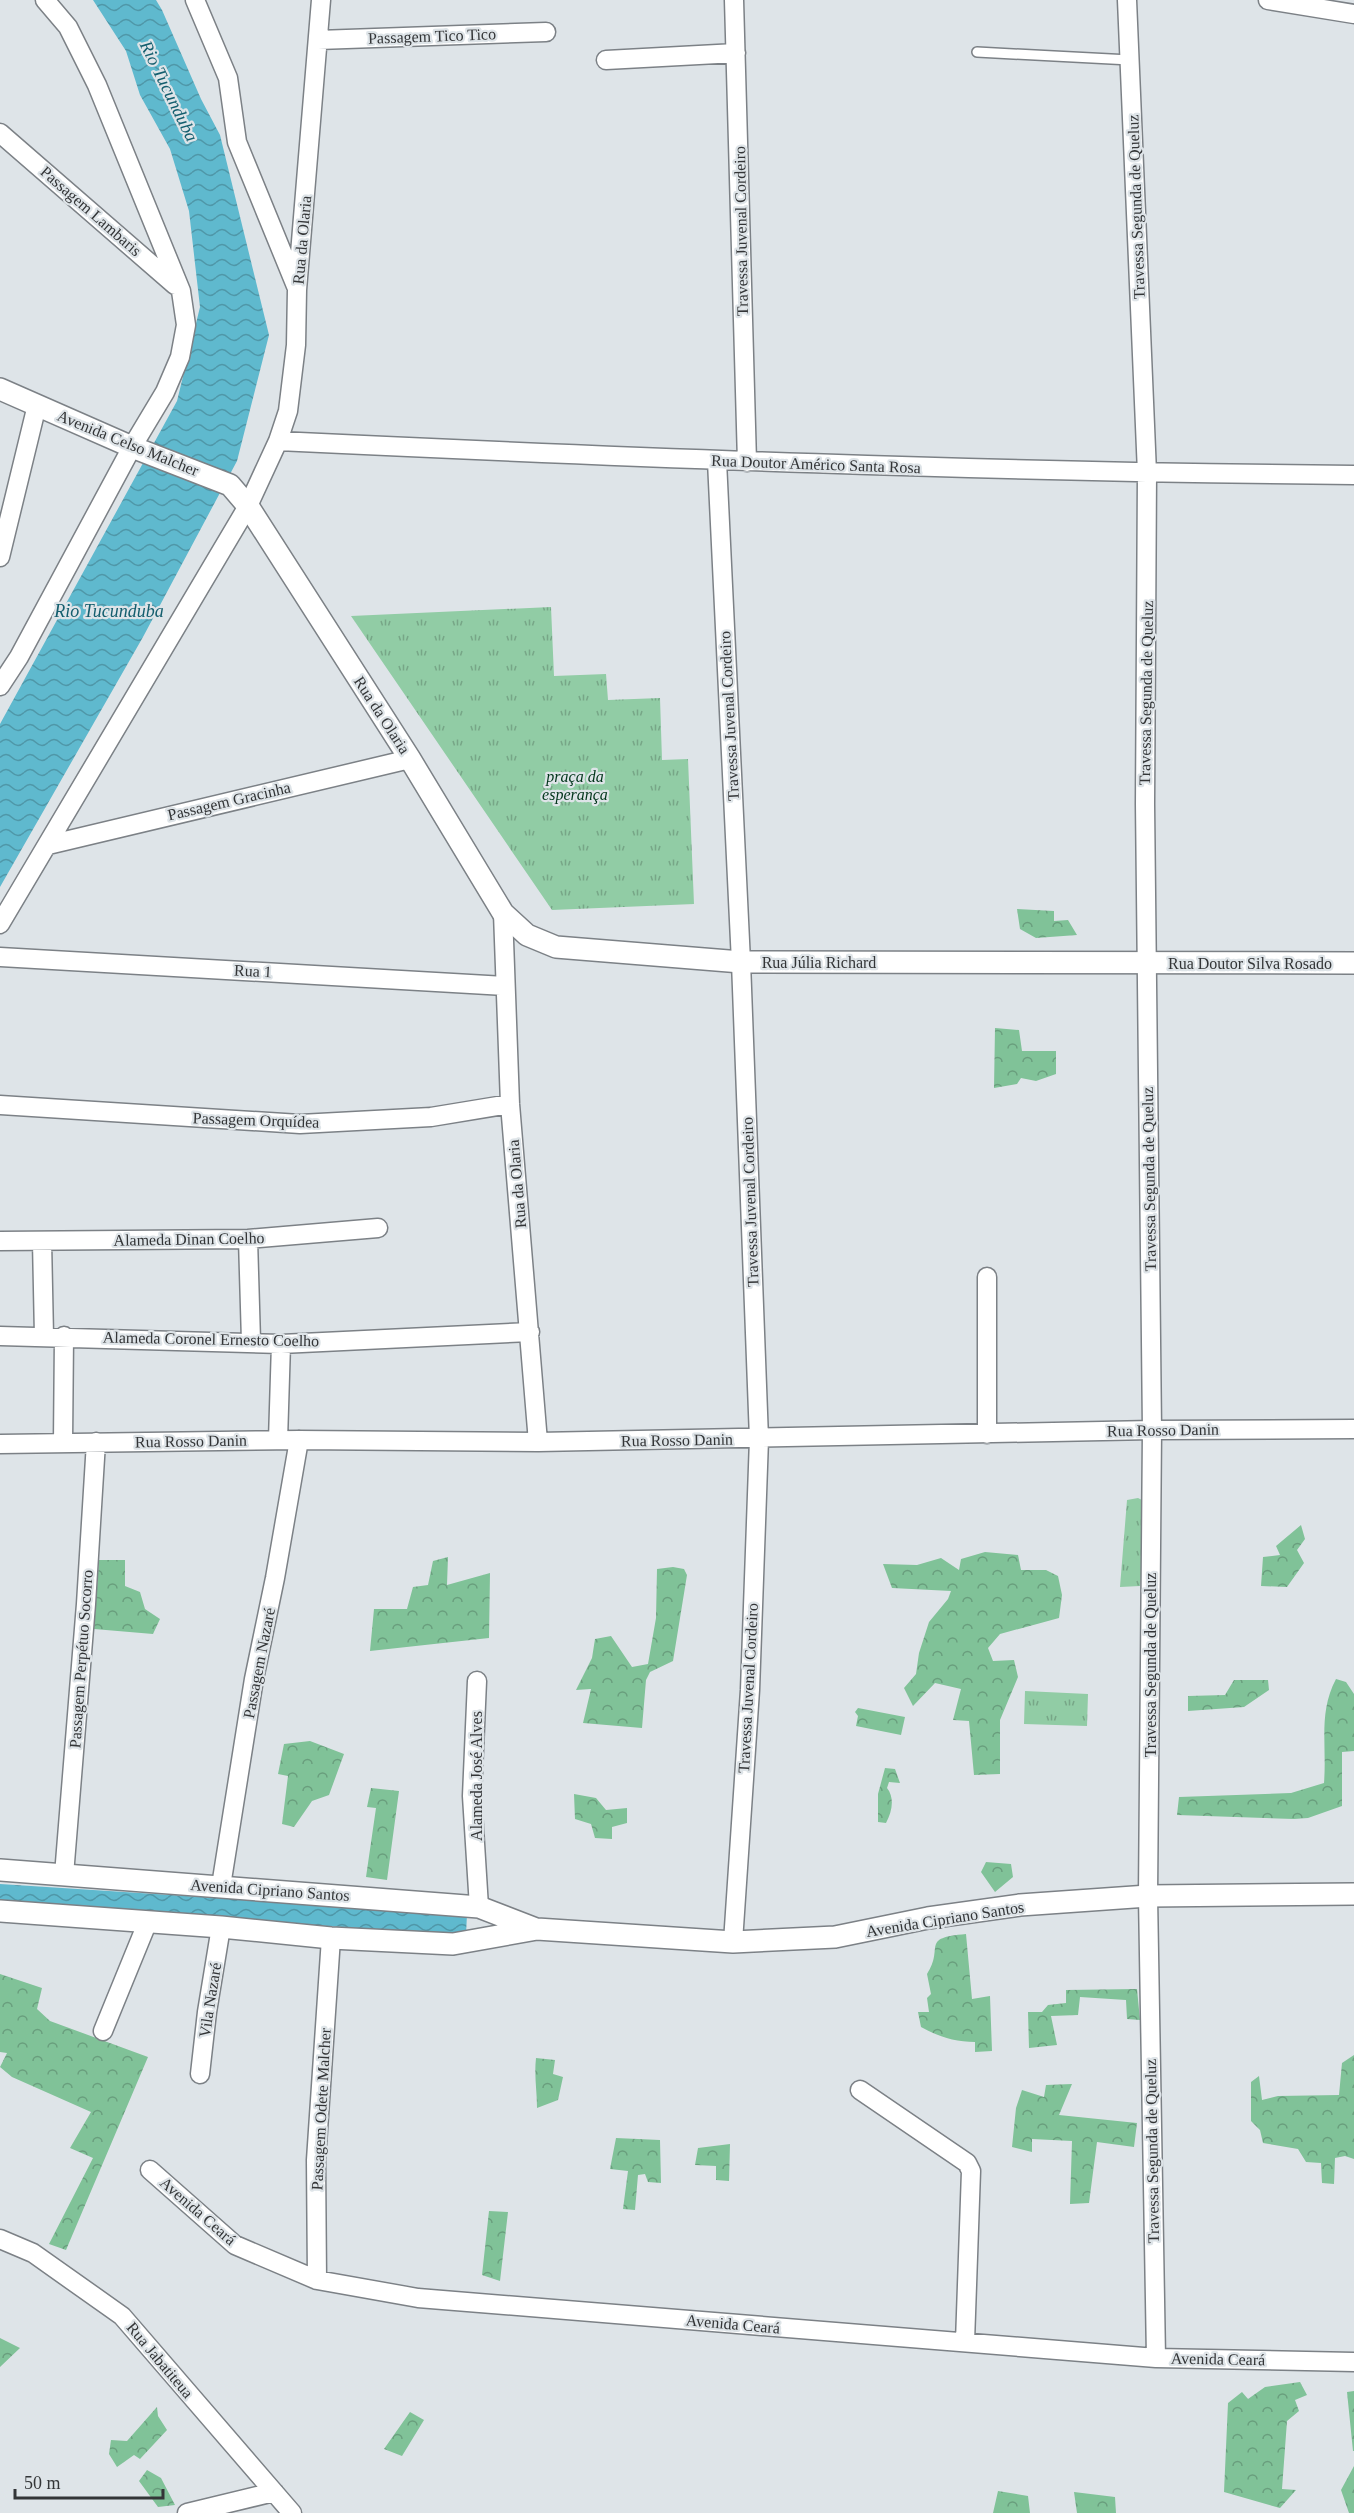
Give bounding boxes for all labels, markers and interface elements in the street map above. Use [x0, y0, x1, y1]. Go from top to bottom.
street label: Passagem Tico Tico [368, 25, 496, 48]
water label: Rio Tucunduba [136, 37, 202, 145]
street label: Travessa Segunda de Queluz [1124, 114, 1149, 300]
street label: Travessa Juvenal Cordeiro [731, 146, 751, 316]
street label: Passagem Lambaris [37, 163, 145, 260]
street label: Rua da Olaria [290, 195, 314, 285]
street label: Avenida Celso Malcher [55, 407, 202, 479]
street label: Rua Doutor Américo Santa Rosa [711, 452, 921, 476]
water label: Rio Tucunduba [53, 601, 164, 621]
street label: Travessa Segunda de Queluz [1136, 601, 1157, 786]
street label: Travessa Juvenal Cordeiro [716, 631, 742, 801]
street label: Rua da Olaria [351, 673, 413, 757]
park label: praça da esperança [542, 768, 608, 804]
street label: Passagem Gracinha [166, 779, 292, 824]
street label: Rua Júlia Richard [762, 954, 876, 971]
street label: Rua Doutor Silva Rosado [1168, 955, 1332, 972]
street label: Rua 1 [234, 962, 272, 980]
street label: Travessa Segunda de Queluz [1139, 1086, 1160, 1271]
street label: Passagem Orquídea [192, 1109, 320, 1132]
street label: Travessa Juvenal Cordeiro [739, 1117, 761, 1287]
street label: Rua da Olaria [505, 1139, 529, 1229]
street label: Alameda Dinan Coelho [113, 1229, 265, 1249]
street label: Alameda Coronel Ernesto Coelho [103, 1329, 319, 1349]
street label: Rua Rosso Danin [1107, 1421, 1219, 1439]
street label: Rua Rosso Danin [621, 1431, 733, 1449]
street label: Rua Rosso Danin [135, 1432, 247, 1450]
street label: Passagem Perpétuo Socorro [66, 1569, 97, 1749]
street label: Travessa Segunda de Queluz [1142, 1573, 1160, 1757]
street label: Travessa Juvenal Cordeiro [735, 1603, 761, 1773]
street label: Passagem Nazaré [240, 1606, 279, 1720]
street label: Alameda José Alves [468, 1711, 485, 1841]
street label: Avenida Cipriano Santos [190, 1876, 350, 1905]
street label: Avenida Cipriano Santos [865, 1898, 1025, 1941]
street label: Vila Nazaré [196, 1961, 224, 2039]
street label: Passagem Odete Malcher [308, 2027, 335, 2191]
street label: Travessa Segunda de Queluz [1142, 2058, 1163, 2243]
street label: Avenida Ceará [157, 2174, 239, 2248]
street label: Avenida Ceará [685, 2311, 781, 2337]
street label: Rua Jabatiteua [123, 2319, 197, 2401]
street label: Avenida Ceará [1171, 2350, 1265, 2368]
scale bar [15, 2462, 164, 2500]
text: 50 m [24, 2473, 61, 2493]

